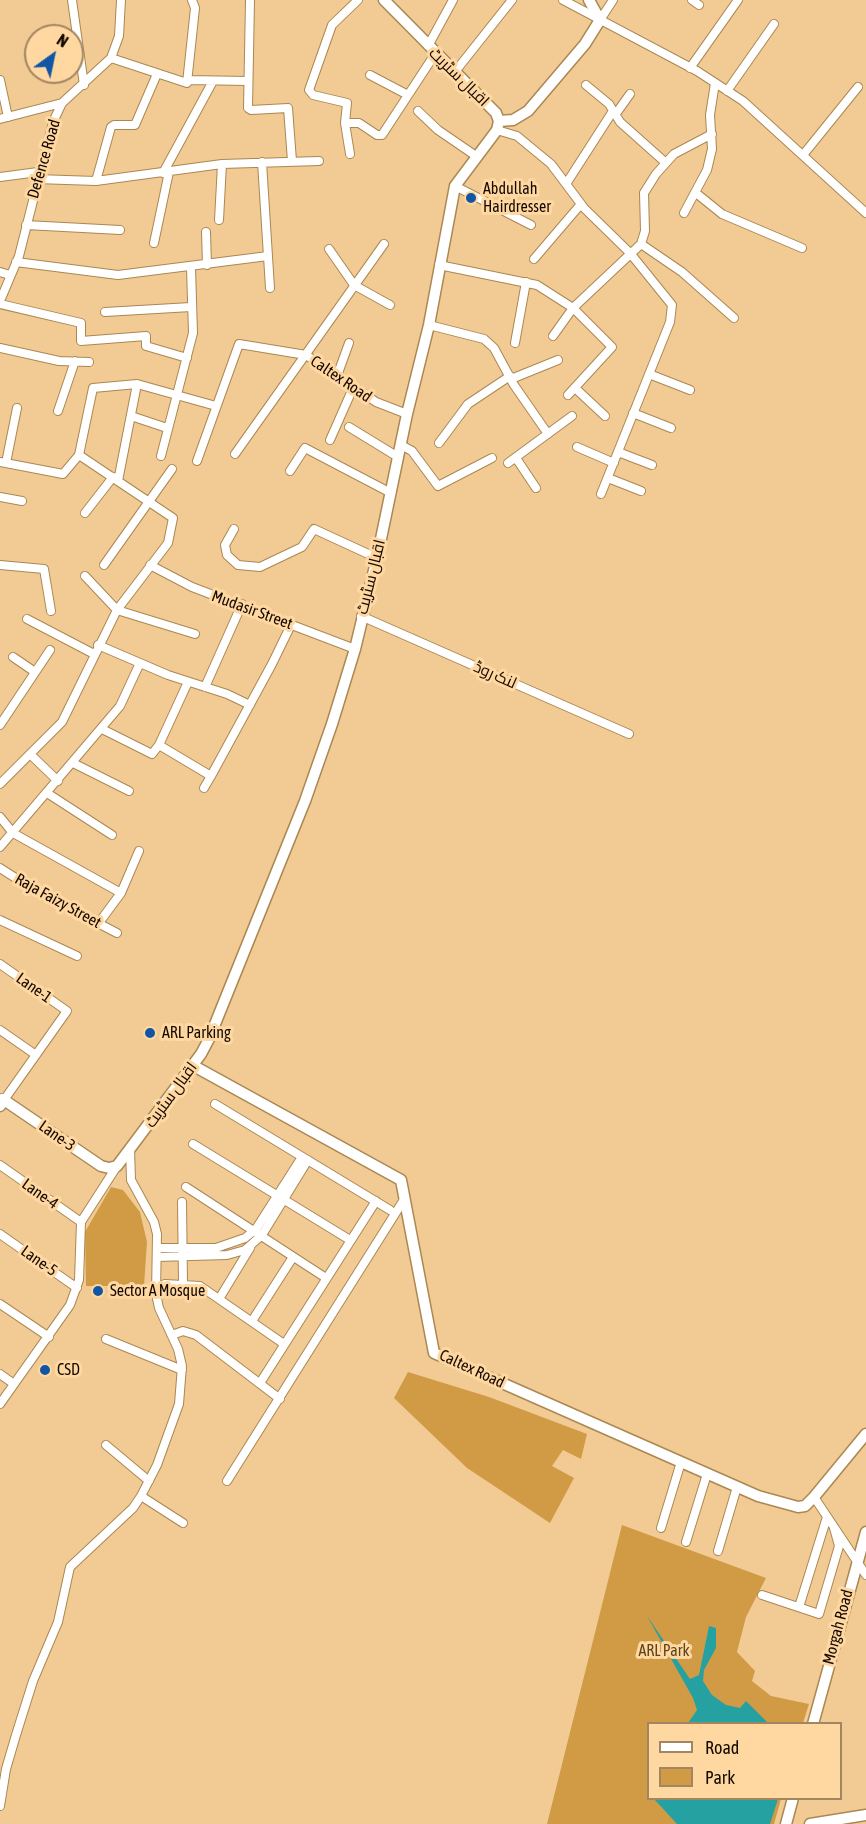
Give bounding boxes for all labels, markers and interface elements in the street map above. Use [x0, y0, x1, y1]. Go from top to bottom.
north arrow [24, 24, 84, 84]
text: N [54, 30, 72, 51]
street label: اقبال سٹریٹ [425, 44, 493, 110]
street label: Defence Road [24, 117, 64, 201]
place label: Abdullah Hairdresser [483, 179, 551, 217]
marker: Abdullah Hairdresser [464, 191, 478, 205]
street label: Caltex Road [307, 352, 375, 406]
street label: اقبال سٹریٹ [352, 538, 390, 616]
street label: Mudasir Street [209, 586, 295, 634]
street label: لنک روڈ [471, 657, 519, 693]
street label: Raja Faizy Street [12, 869, 104, 933]
street label: Lane-1 [12, 969, 56, 1007]
place label: ARL Parking [162, 1023, 231, 1043]
marker: ARL Parking [143, 1026, 157, 1040]
street label: اقبال سٹریٹ [141, 1058, 201, 1132]
street label: Lane-3 [35, 1117, 79, 1155]
street label: Lane-4 [18, 1175, 62, 1213]
street label: Lane-5 [17, 1242, 61, 1280]
place label: Sector A Mosque [110, 1281, 205, 1301]
marker: Sector A Mosque [91, 1284, 105, 1298]
street label: Caltex Road [436, 1346, 508, 1392]
place label: CSD [57, 1360, 80, 1380]
marker: CSD [38, 1363, 52, 1377]
street label: Morgah Road [819, 1587, 857, 1667]
park label: ARL Park [639, 1641, 689, 1661]
legend [647, 1722, 842, 1800]
text: Road [705, 1737, 739, 1758]
text: Park [705, 1767, 735, 1788]

